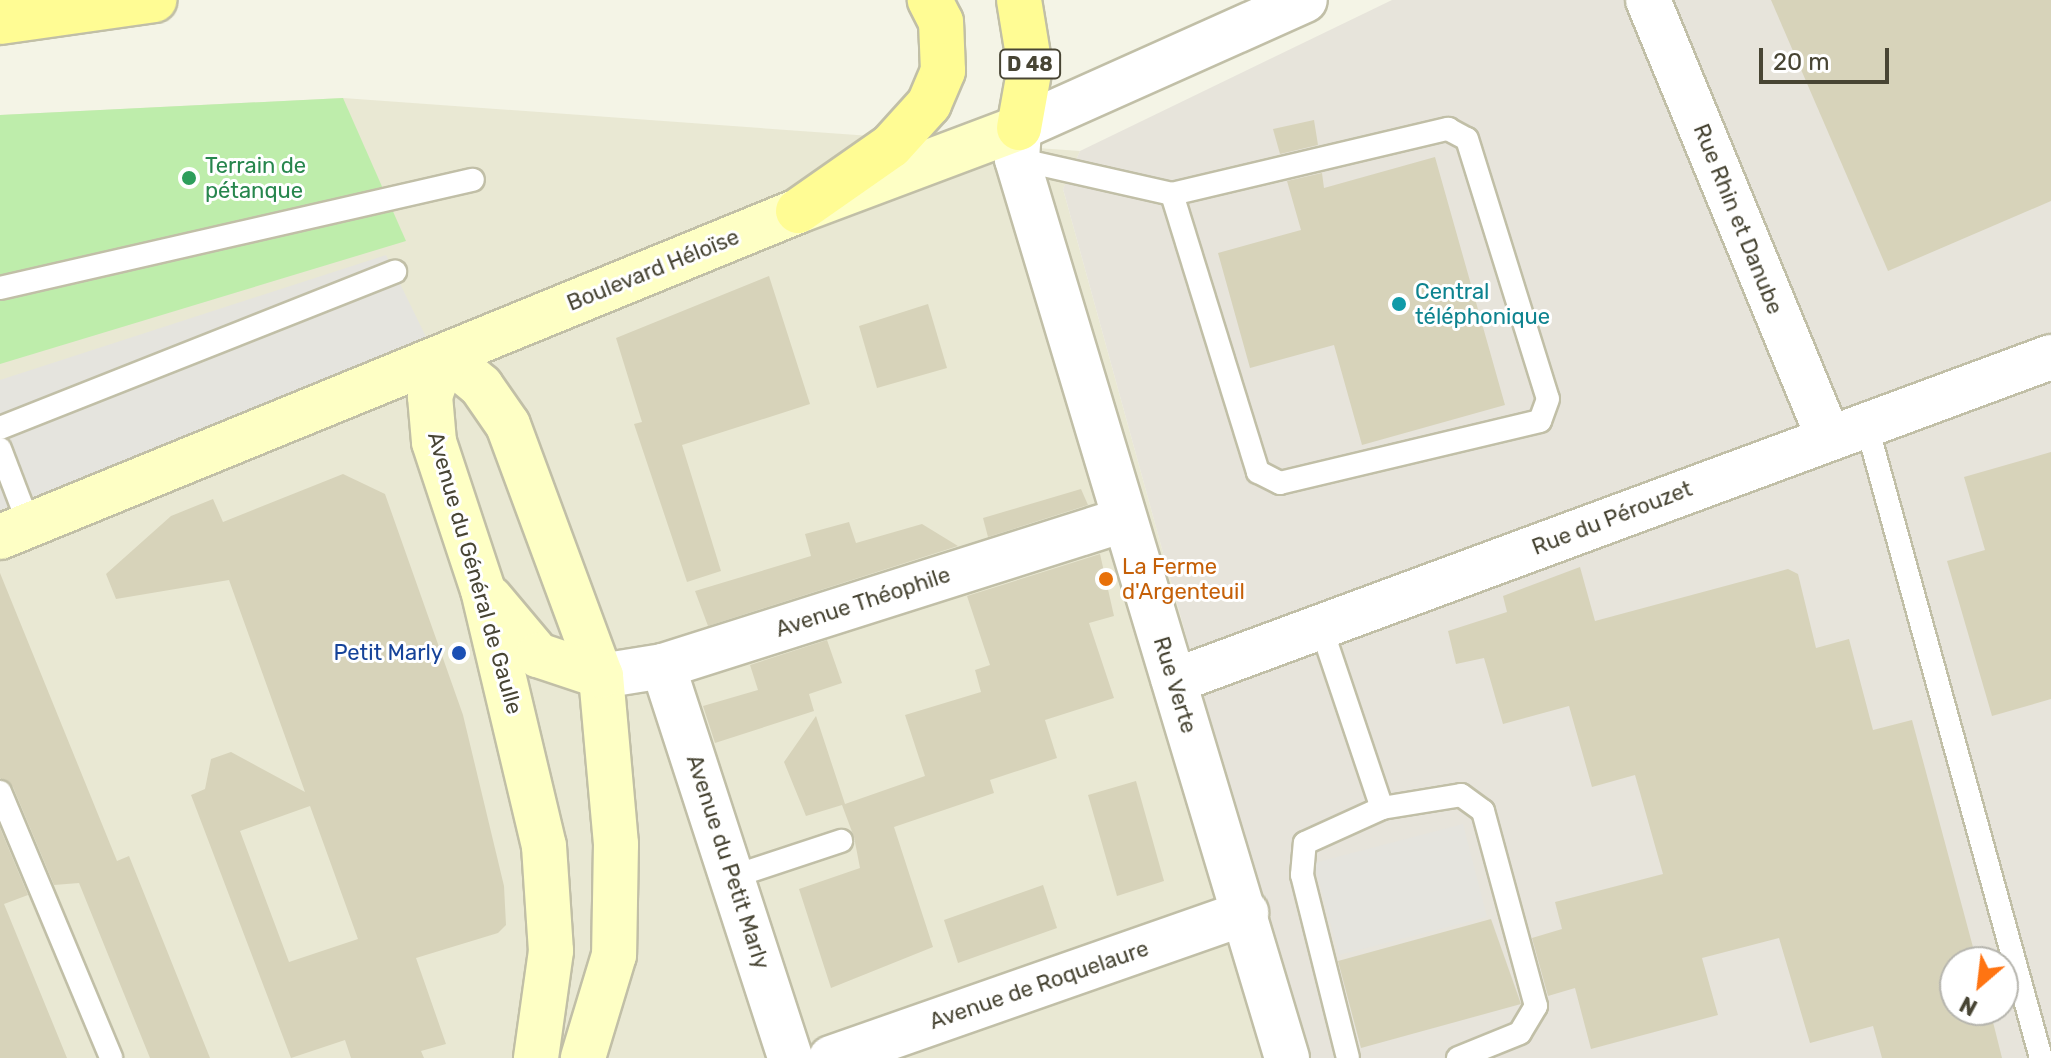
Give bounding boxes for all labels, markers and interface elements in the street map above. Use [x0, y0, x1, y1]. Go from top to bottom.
scale bar [1763, 32, 1893, 82]
road number: D 48 [998, 48, 1062, 80]
text: 20 m [1773, 48, 1830, 76]
street label: Rue Rhin et Danube [1688, 120, 1788, 318]
place label: Terrain de pétanque [205, 152, 306, 204]
marker: Terrain de pétanque [180, 169, 198, 187]
street label: Boulevard Héloïse [563, 223, 743, 317]
place label: Central téléphonique [1415, 278, 1550, 330]
marker: Central téléphonique [1390, 295, 1408, 313]
street label: Avenue du Général de Gaulle [422, 429, 528, 717]
street label: Rue du Pérouzet [1528, 475, 1696, 561]
place label: La Ferme d'Argenteuil [1122, 553, 1245, 604]
street label: Avenue Théophile [772, 561, 954, 643]
marker: La Ferme d'Argenteuil [1097, 570, 1115, 588]
street label: Rue Verte [1148, 633, 1202, 737]
place label: Petit Marly [333, 640, 443, 666]
marker: Petit Marly [450, 644, 468, 662]
street label: Avenue du Petit Marly [681, 752, 775, 972]
street label: Avenue de Roquelaure [926, 935, 1152, 1035]
north arrow [1939, 946, 2019, 1026]
text: N [1955, 990, 1982, 1022]

